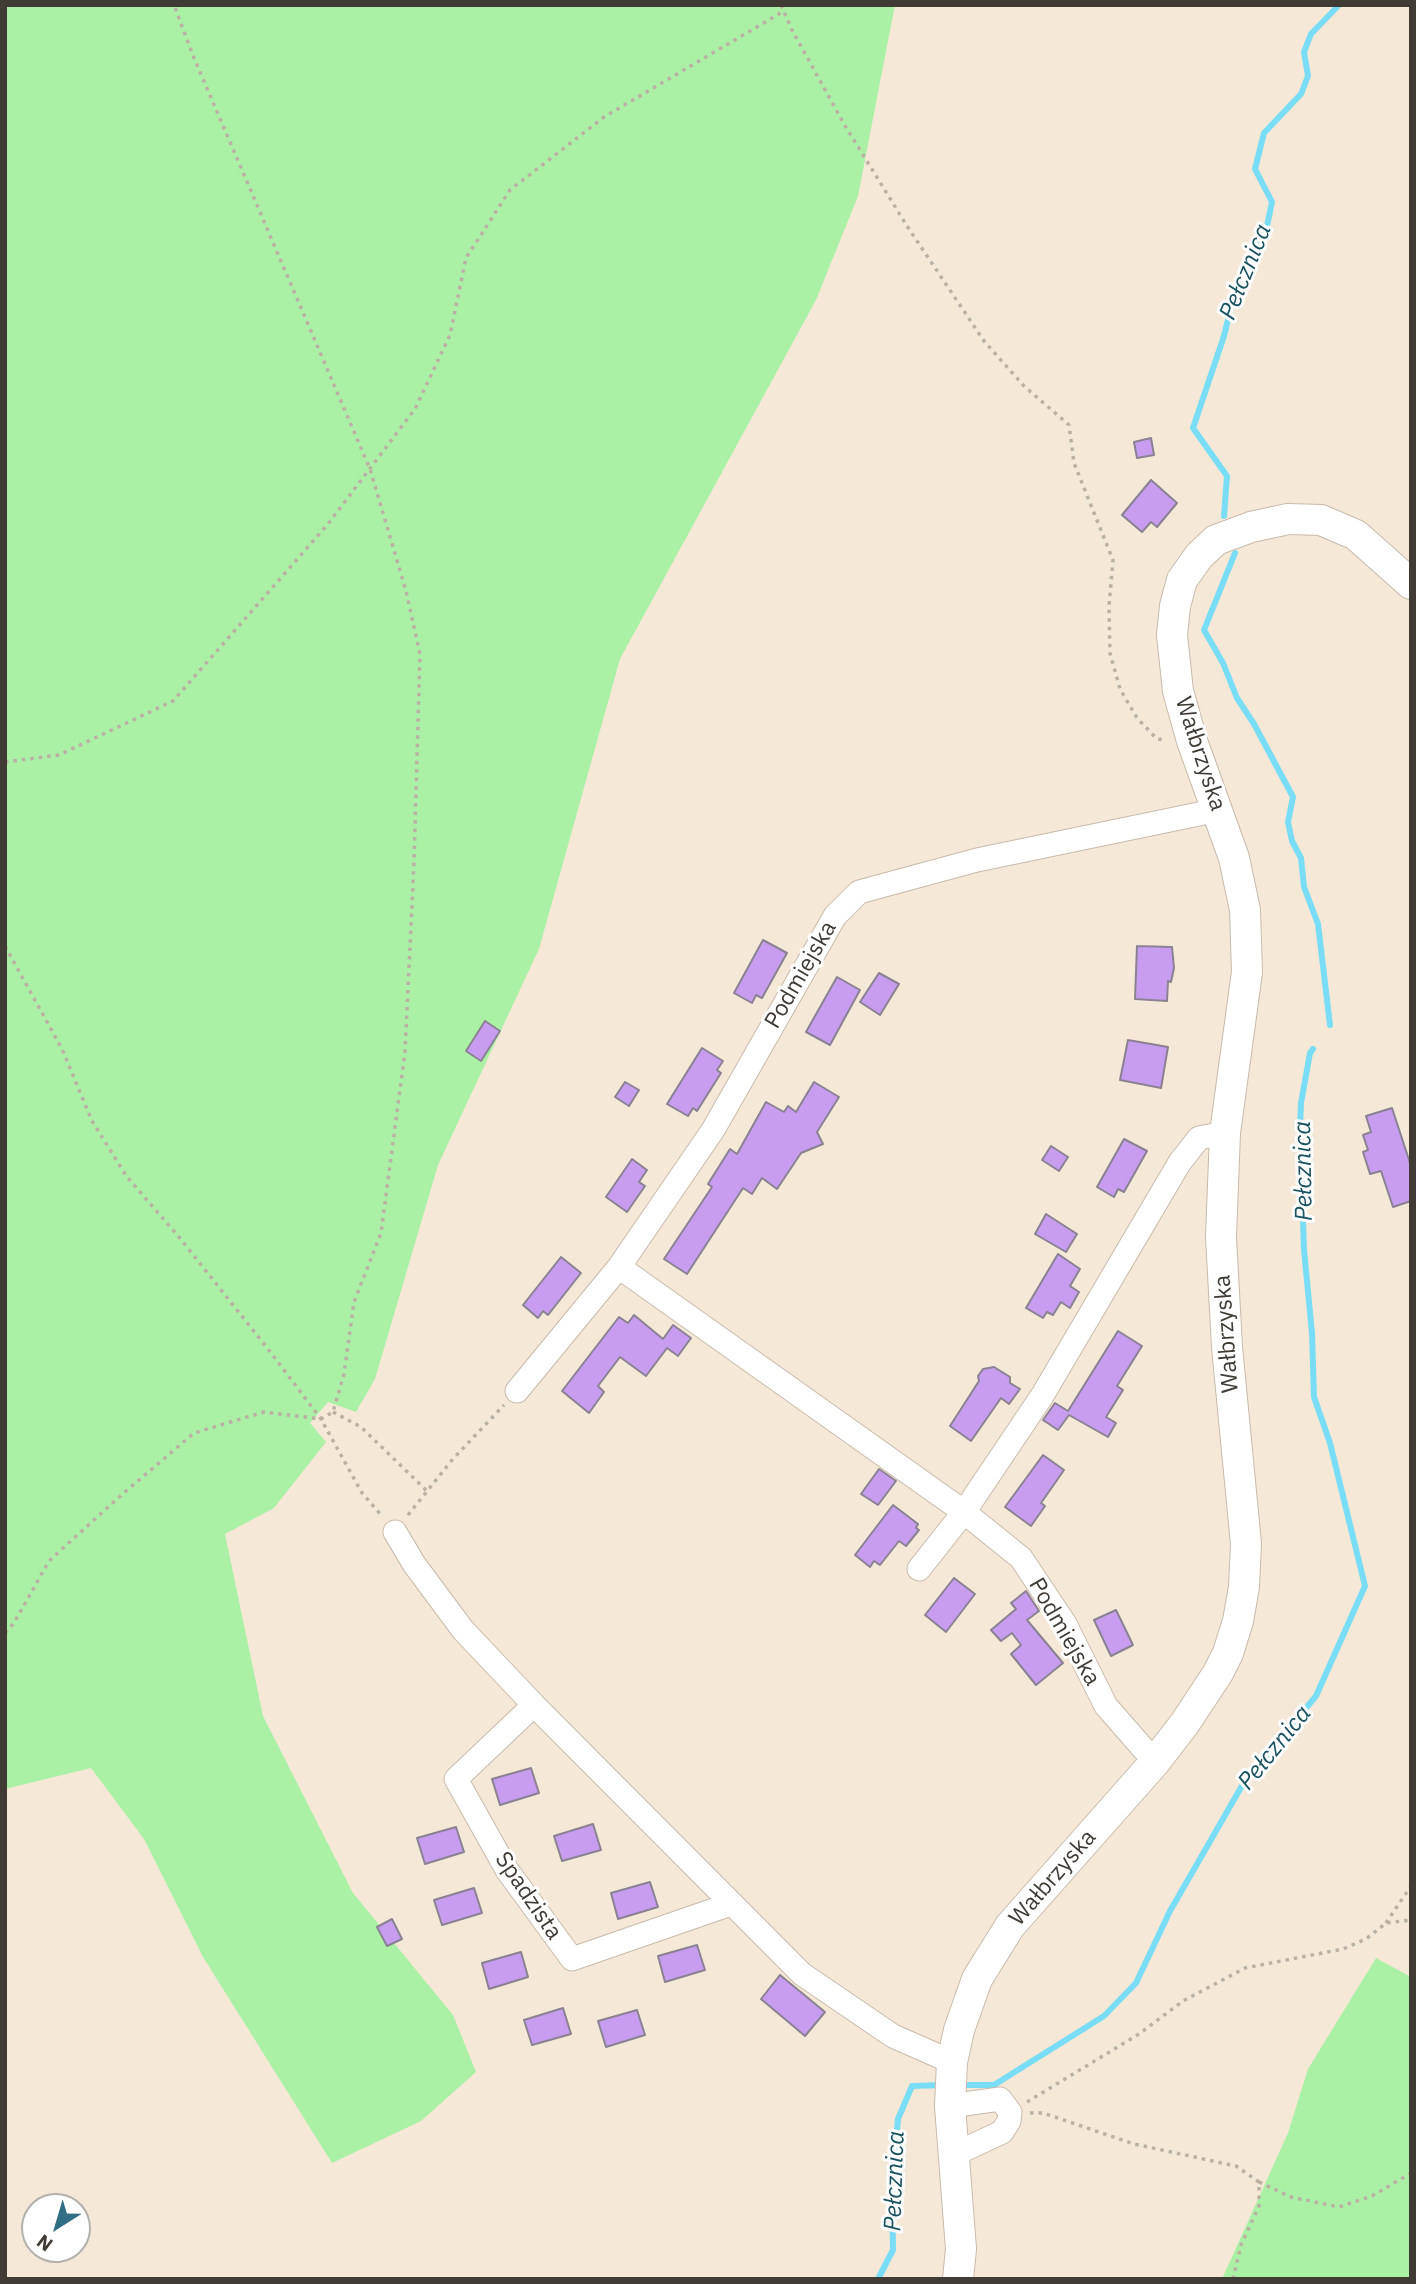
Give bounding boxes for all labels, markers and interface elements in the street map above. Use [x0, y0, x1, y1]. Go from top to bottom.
water label: Pełcznica [1214, 220, 1278, 324]
street label: Wałbrzyska [1169, 693, 1231, 815]
street label: Podmiejska [759, 916, 843, 1034]
water label: Pełcznica [1289, 1121, 1319, 1221]
street label: Wałbrzyska [1209, 1274, 1245, 1394]
street label: Podmiejska [1022, 1573, 1106, 1691]
water label: Pełcznica [1232, 1700, 1318, 1796]
street label: Wałbrzyska [1004, 1824, 1102, 1932]
street label: Spadzista [489, 1847, 567, 1945]
water label: Pełcznica [879, 2130, 911, 2232]
north arrow [21, 2193, 91, 2263]
text: N [32, 2229, 57, 2257]

